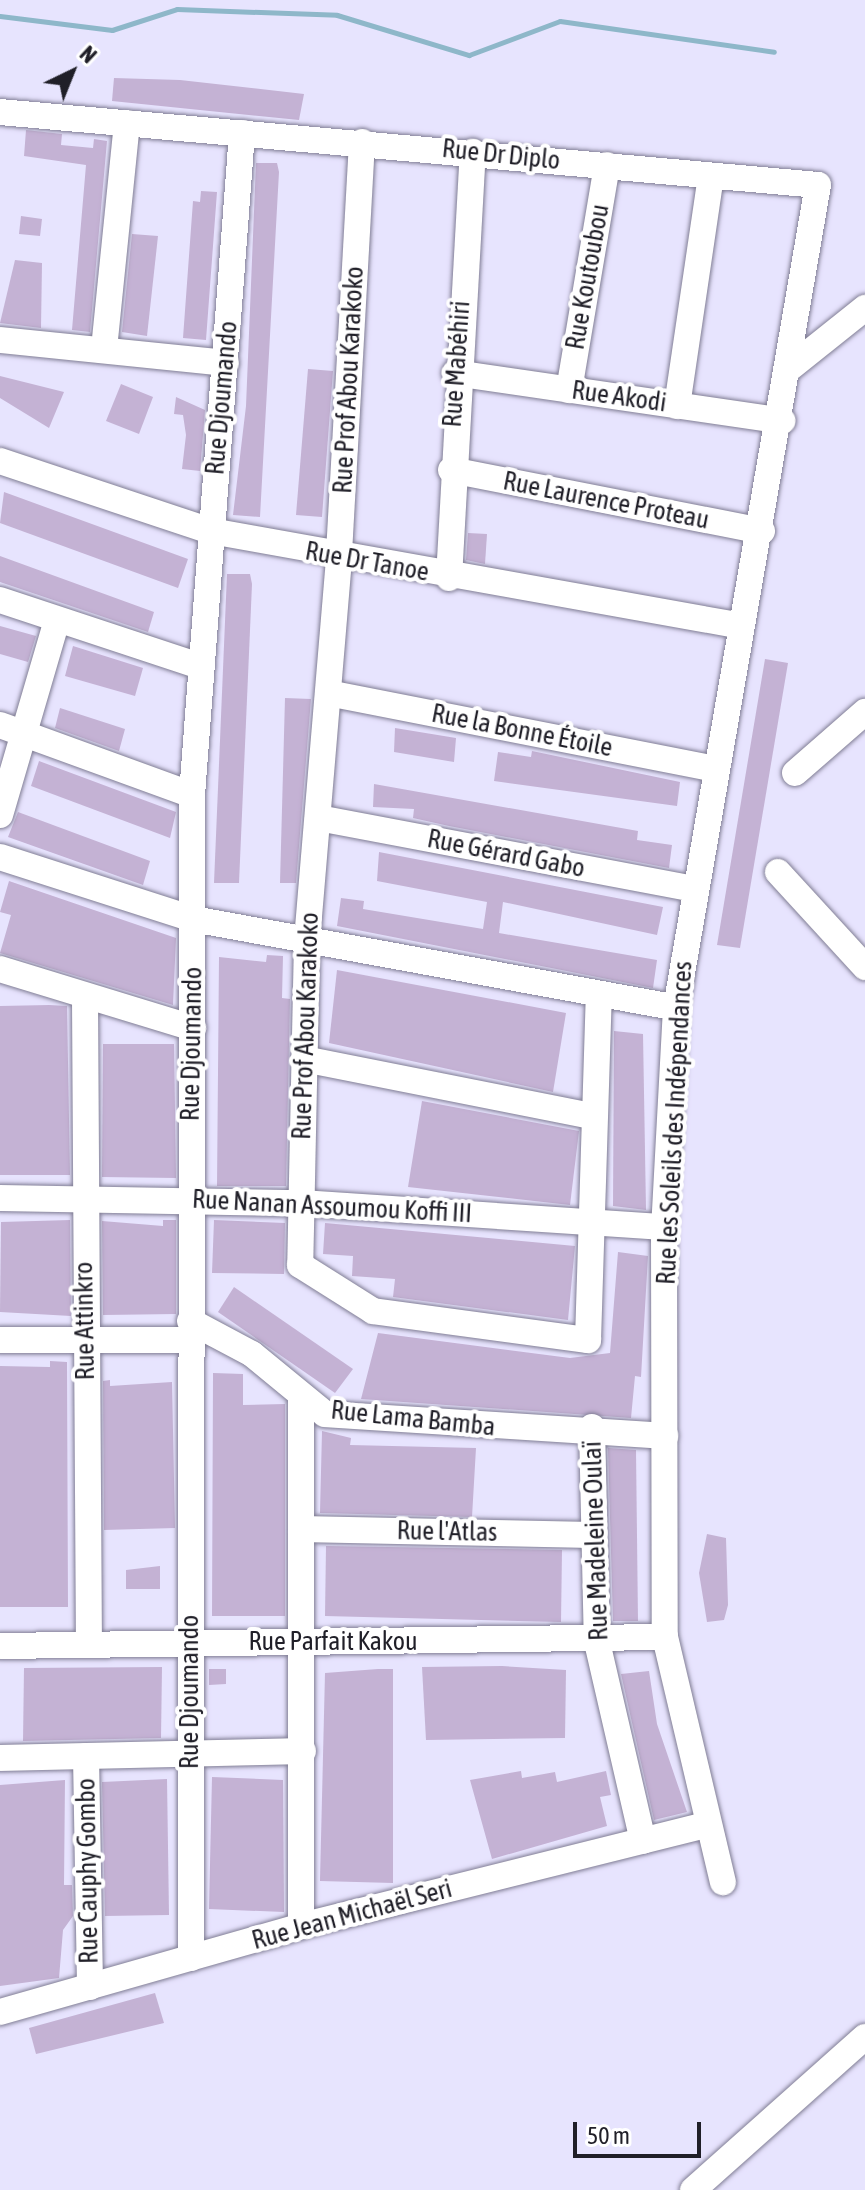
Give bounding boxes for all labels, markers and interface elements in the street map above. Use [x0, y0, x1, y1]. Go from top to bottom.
north arrow [32, 32, 112, 112]
text: N [75, 41, 102, 68]
street label: Rue Dr Diplo [440, 133, 562, 177]
street label: Rue Koutoubou [560, 202, 616, 352]
street label: Rue Prof Abou Karakoko [327, 266, 371, 494]
street label: Rue Mabéhiri [437, 300, 477, 428]
street label: Rue Djoumando [200, 320, 244, 476]
street label: Rue Akodi [570, 375, 668, 419]
street label: Rue Laurence Proteau [500, 466, 712, 536]
street label: Rue Dr Tanoe [303, 536, 431, 588]
street label: Rue la Bonne Étoile [429, 698, 615, 764]
street label: Rue Gérard Gabo [425, 823, 587, 885]
street label: Rue Prof Abou Karakoko [286, 912, 326, 1140]
street label: Rue les Soleils des Indépendances [651, 960, 699, 1286]
street label: Rue Djoumando [175, 967, 209, 1121]
street label: Rue Nanan Assoumou Koffi III [191, 1184, 473, 1230]
street label: Rue Attinkro [68, 1261, 102, 1381]
street label: Rue Lama Bamba [329, 1395, 497, 1443]
street label: Rue Madeleine Oulaï [577, 1441, 615, 1641]
street label: Rue l'Atlas [397, 1516, 497, 1548]
street label: Rue Djoumando [174, 1615, 206, 1769]
street label: Rue Parfait Kakou [249, 1626, 417, 1658]
street label: Rue Cauphy Gombo [71, 1778, 105, 1964]
street label: Rue Jean Michaël Seri [249, 1873, 455, 1957]
scale bar [577, 2106, 705, 2156]
text: 50 m [587, 2122, 630, 2149]

